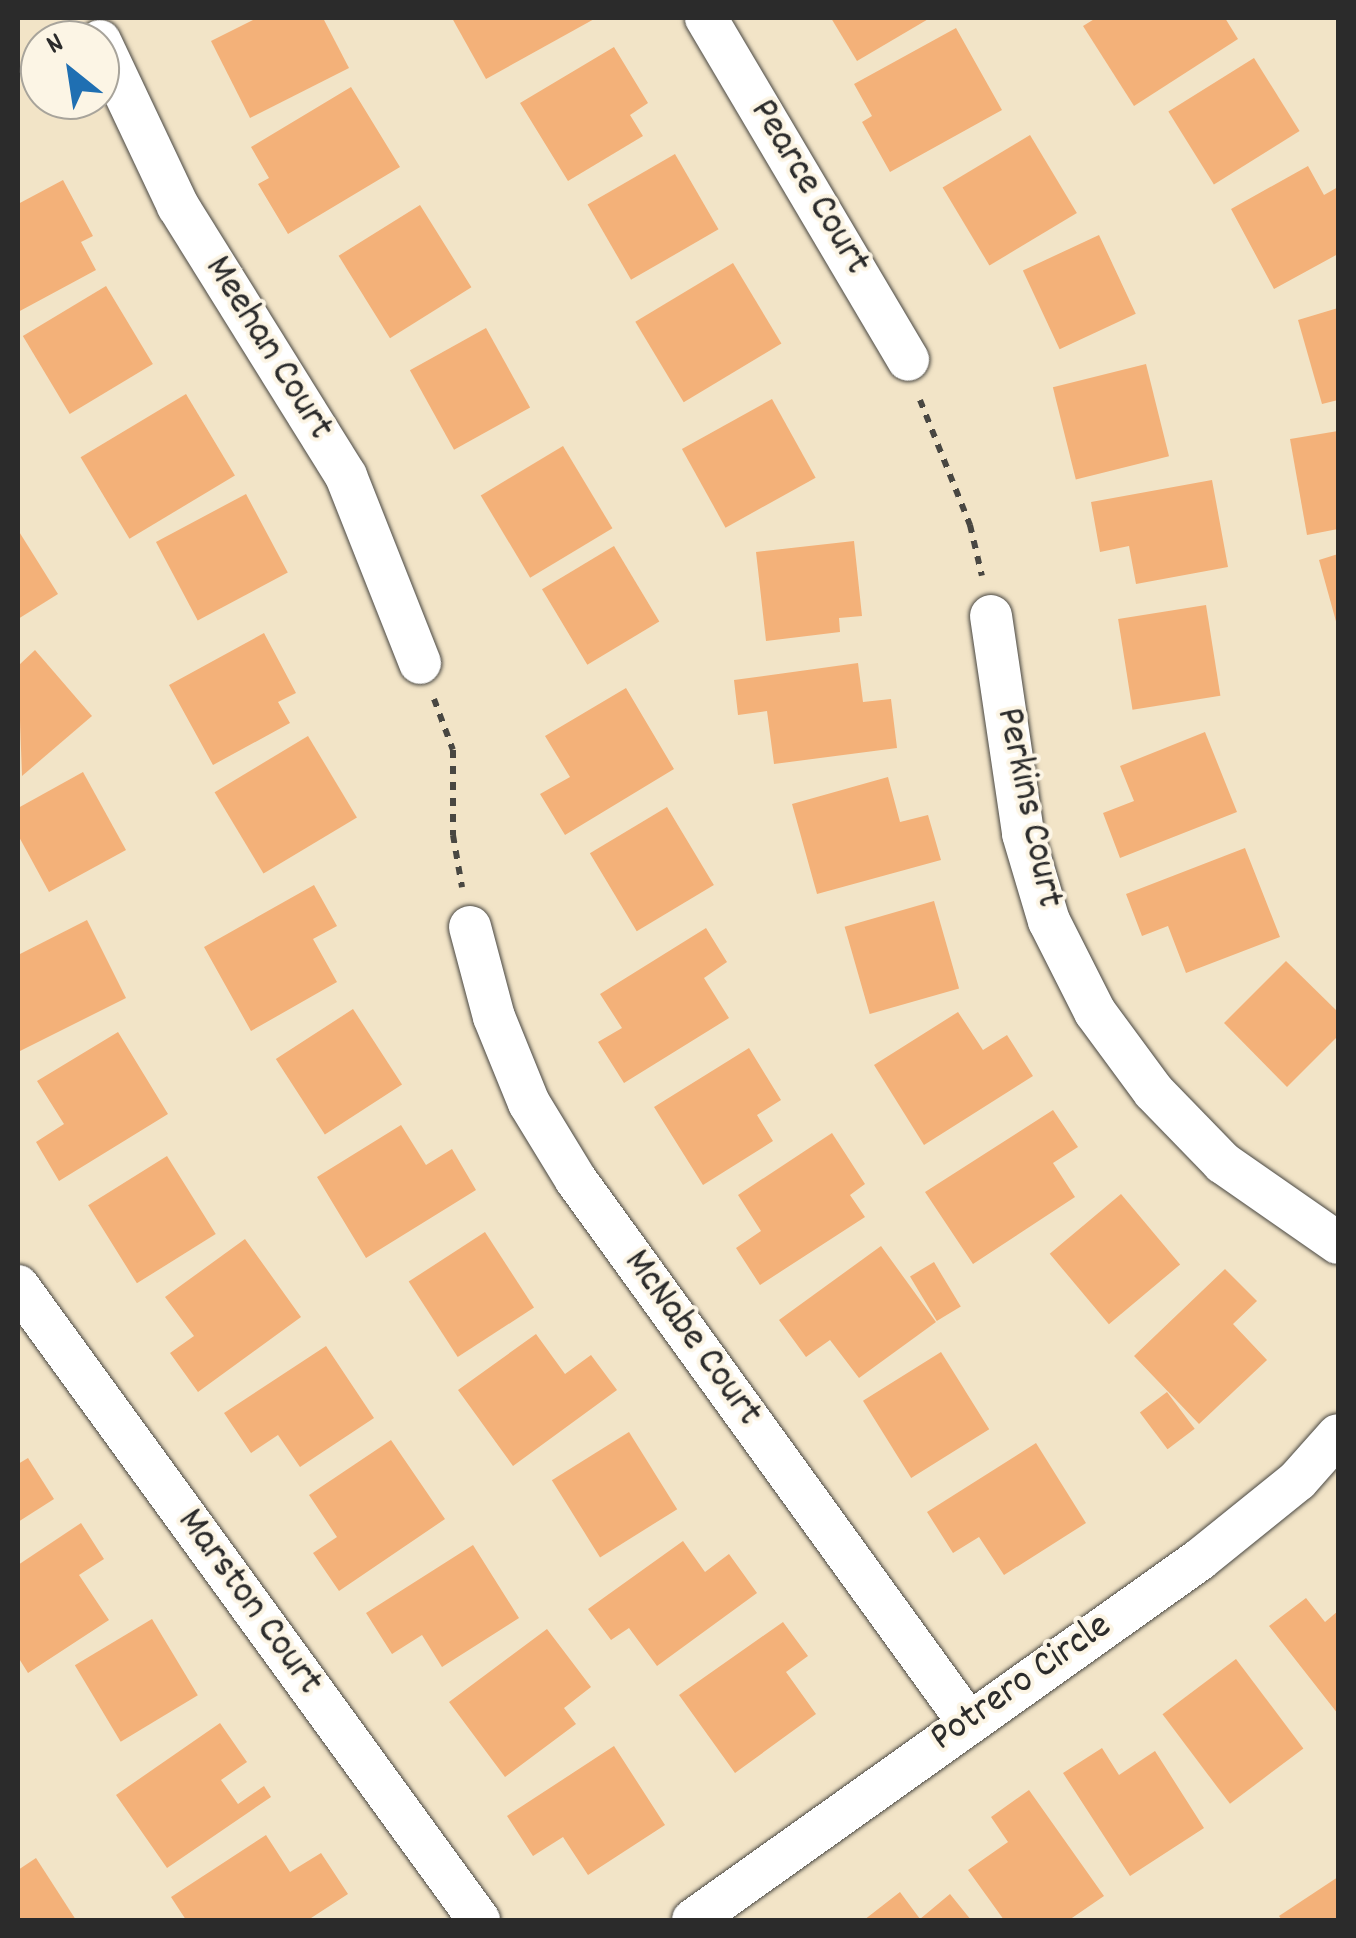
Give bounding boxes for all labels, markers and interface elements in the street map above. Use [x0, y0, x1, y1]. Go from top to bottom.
north arrow [20, 20, 120, 120]
text: N [40, 25, 72, 67]
street label: Pearce Court [737, 91, 879, 285]
street label: Meehan Court [192, 248, 342, 450]
street label: Perkins Court [982, 704, 1072, 912]
street label: McNabe Court [611, 1241, 771, 1437]
street label: Marston Court [164, 1501, 332, 1705]
street label: Potrero Circle [922, 1604, 1122, 1764]

